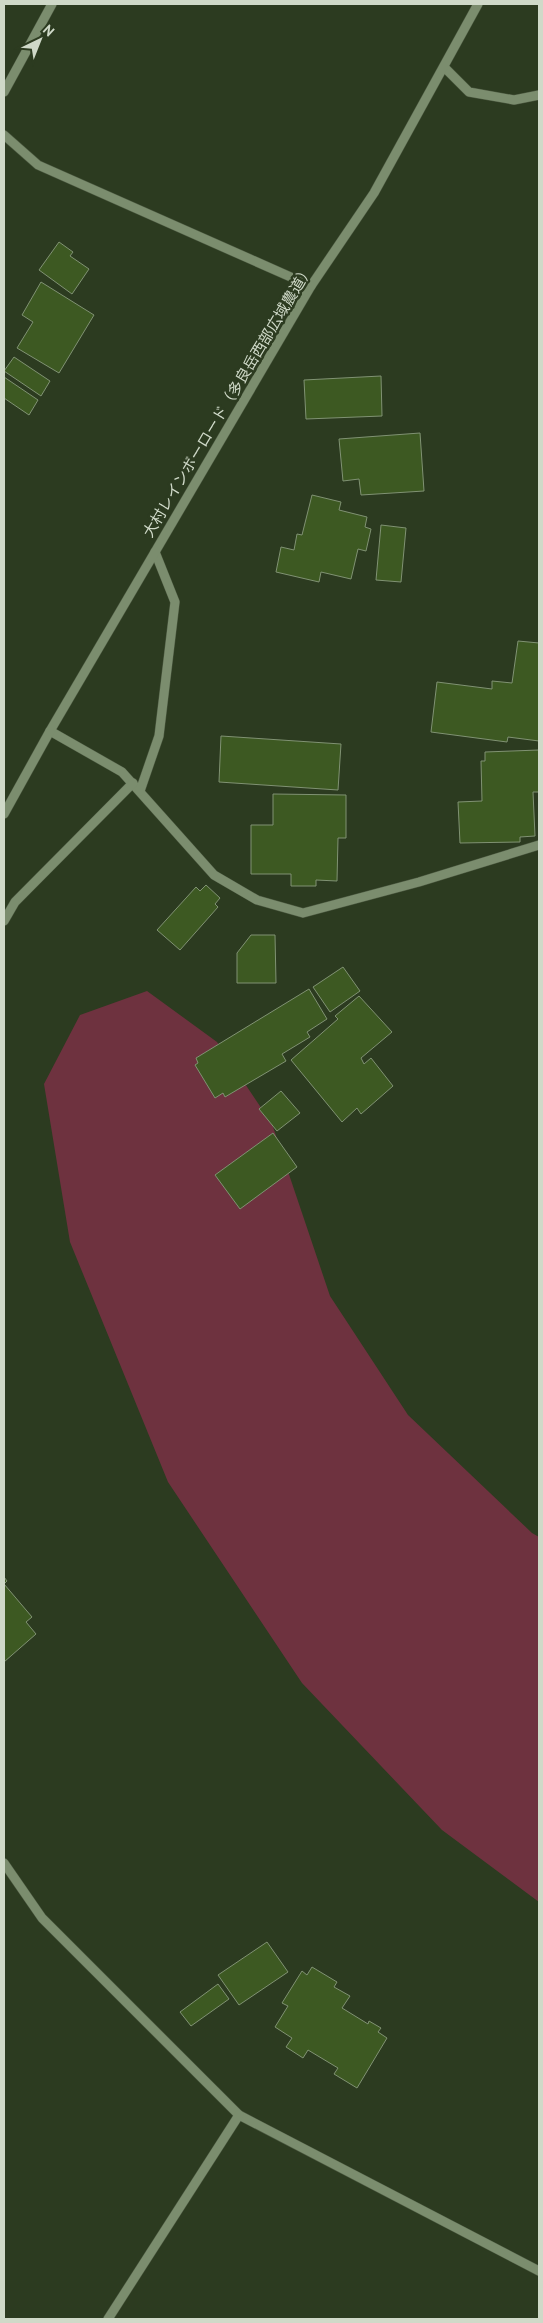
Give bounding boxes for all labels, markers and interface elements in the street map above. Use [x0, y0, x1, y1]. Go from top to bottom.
north arrow [15, 15, 65, 65]
text: N [39, 21, 58, 40]
street label: 大村レインボーロード（多良岳西部広域農道） [138, 261, 317, 541]

